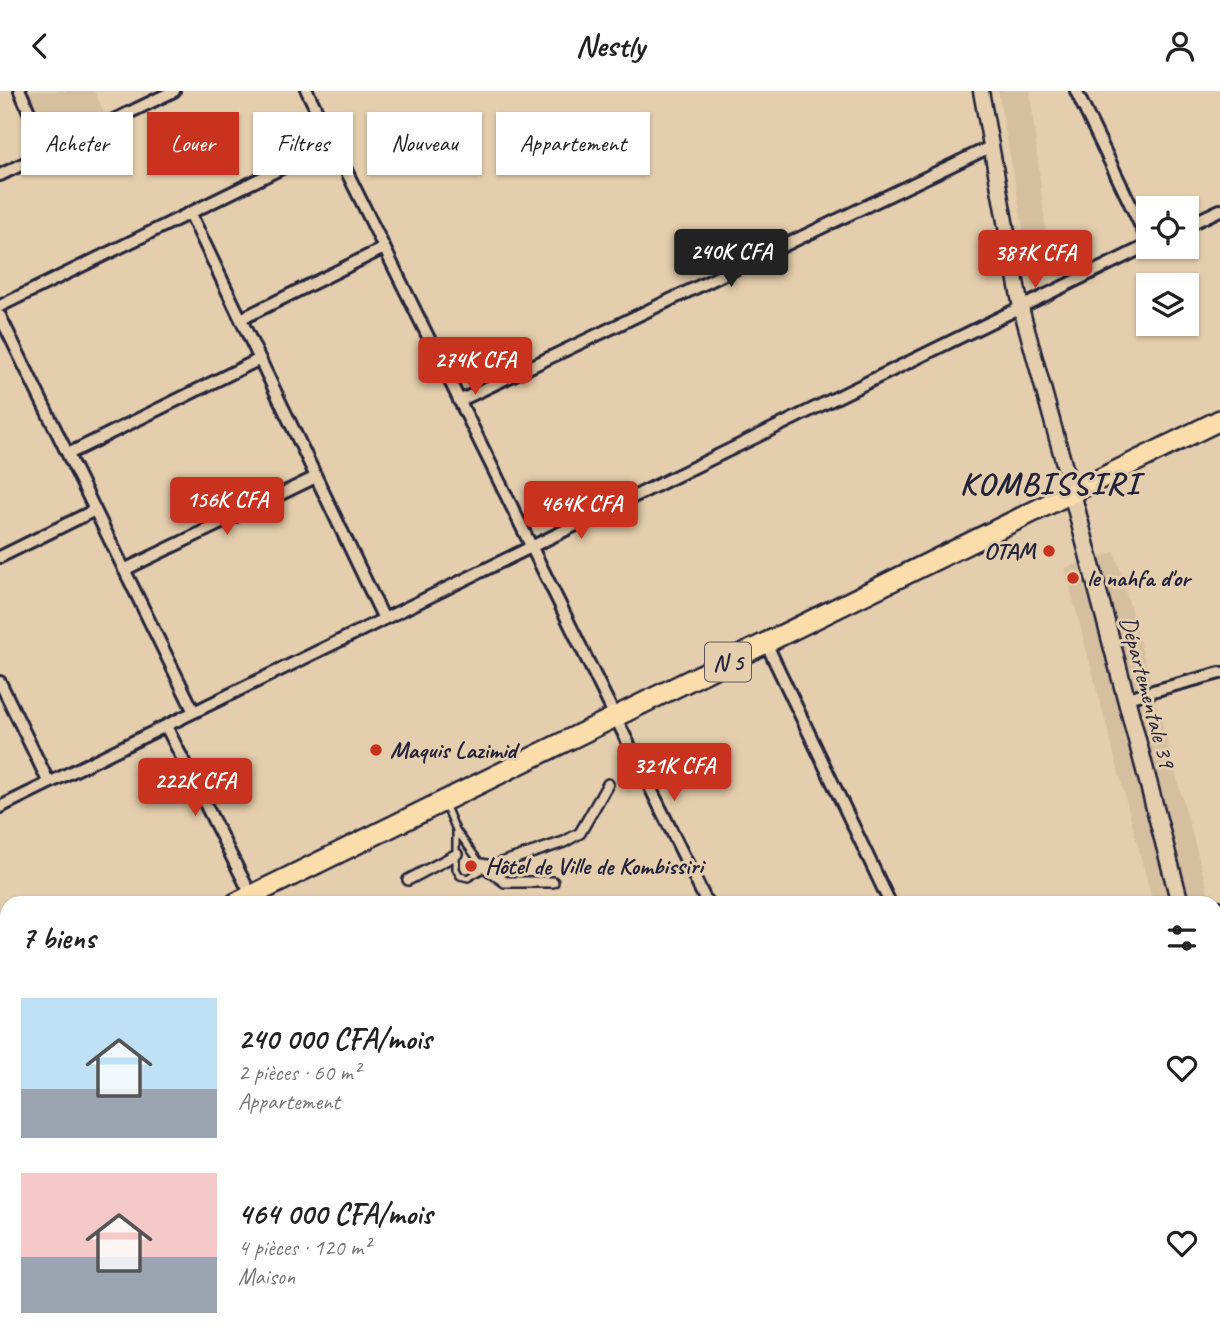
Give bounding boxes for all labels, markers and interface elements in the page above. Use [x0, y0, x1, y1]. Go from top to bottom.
text: Nestly [575, 25, 645, 66]
icon: back [21, 27, 59, 65]
icon: person [1161, 27, 1199, 65]
chip: Acheter [21, 112, 133, 175]
chip: Louer [147, 112, 239, 175]
chip: Filtres [253, 112, 353, 175]
chip: Nouveau [367, 112, 482, 175]
chip: Appartement [496, 112, 650, 175]
map controls [1136, 196, 1199, 336]
button: locate [1136, 196, 1199, 259]
pin: 240K CFA [659, 229, 803, 289]
pin: 387K CFA [963, 231, 1107, 290]
text: 240K CFA [690, 237, 772, 266]
text: 387K CFA [994, 238, 1076, 267]
button: layers [1136, 273, 1199, 336]
pin: 274K CFA [403, 337, 547, 397]
text: 274K CFA [434, 345, 516, 374]
district label: KOMBISSIRI [960, 463, 1145, 504]
pin: 156K CFA [155, 477, 299, 537]
pin: 464K CFA [509, 482, 653, 541]
text: 156K CFA [186, 485, 268, 514]
text: 464K CFA [540, 489, 622, 518]
place label: OTAM [984, 536, 1038, 566]
marker: OTAM [1041, 543, 1057, 559]
place label: le nahfa d'or [1087, 563, 1192, 593]
marker: le nahfa d'or [1065, 570, 1081, 586]
street label: Départementale 39 [1113, 613, 1183, 773]
road number: N 5 [705, 643, 751, 681]
place label: Maquis Lazimid [390, 735, 521, 765]
marker: Maquis Lazimid [368, 742, 384, 758]
pin: 321K CFA [602, 743, 746, 803]
text: 321K CFA [633, 751, 715, 780]
pin: 222K CFA [123, 759, 267, 818]
text: 222K CFA [154, 766, 236, 795]
place label: Hôtel de Ville de Kombissiri [485, 851, 706, 881]
marker: Hôtel de Ville de Kombissiri [463, 858, 479, 874]
text: 7 biens [21, 919, 95, 957]
icon: filters [1163, 919, 1201, 957]
text: 240 000 CFA/mois [238, 1020, 432, 1058]
icon: home [77, 1026, 161, 1110]
icon: heart [1163, 1049, 1201, 1087]
text: 2 pièces · 60 m² [238, 1058, 360, 1087]
text: Appartement [238, 1087, 340, 1116]
text: 464 000 CFA/mois [238, 1195, 432, 1233]
icon: home [77, 1201, 161, 1285]
icon: heart [1163, 1224, 1201, 1262]
text: 4 pièces · 120 m² [238, 1233, 370, 1262]
text: Maison [238, 1262, 295, 1291]

